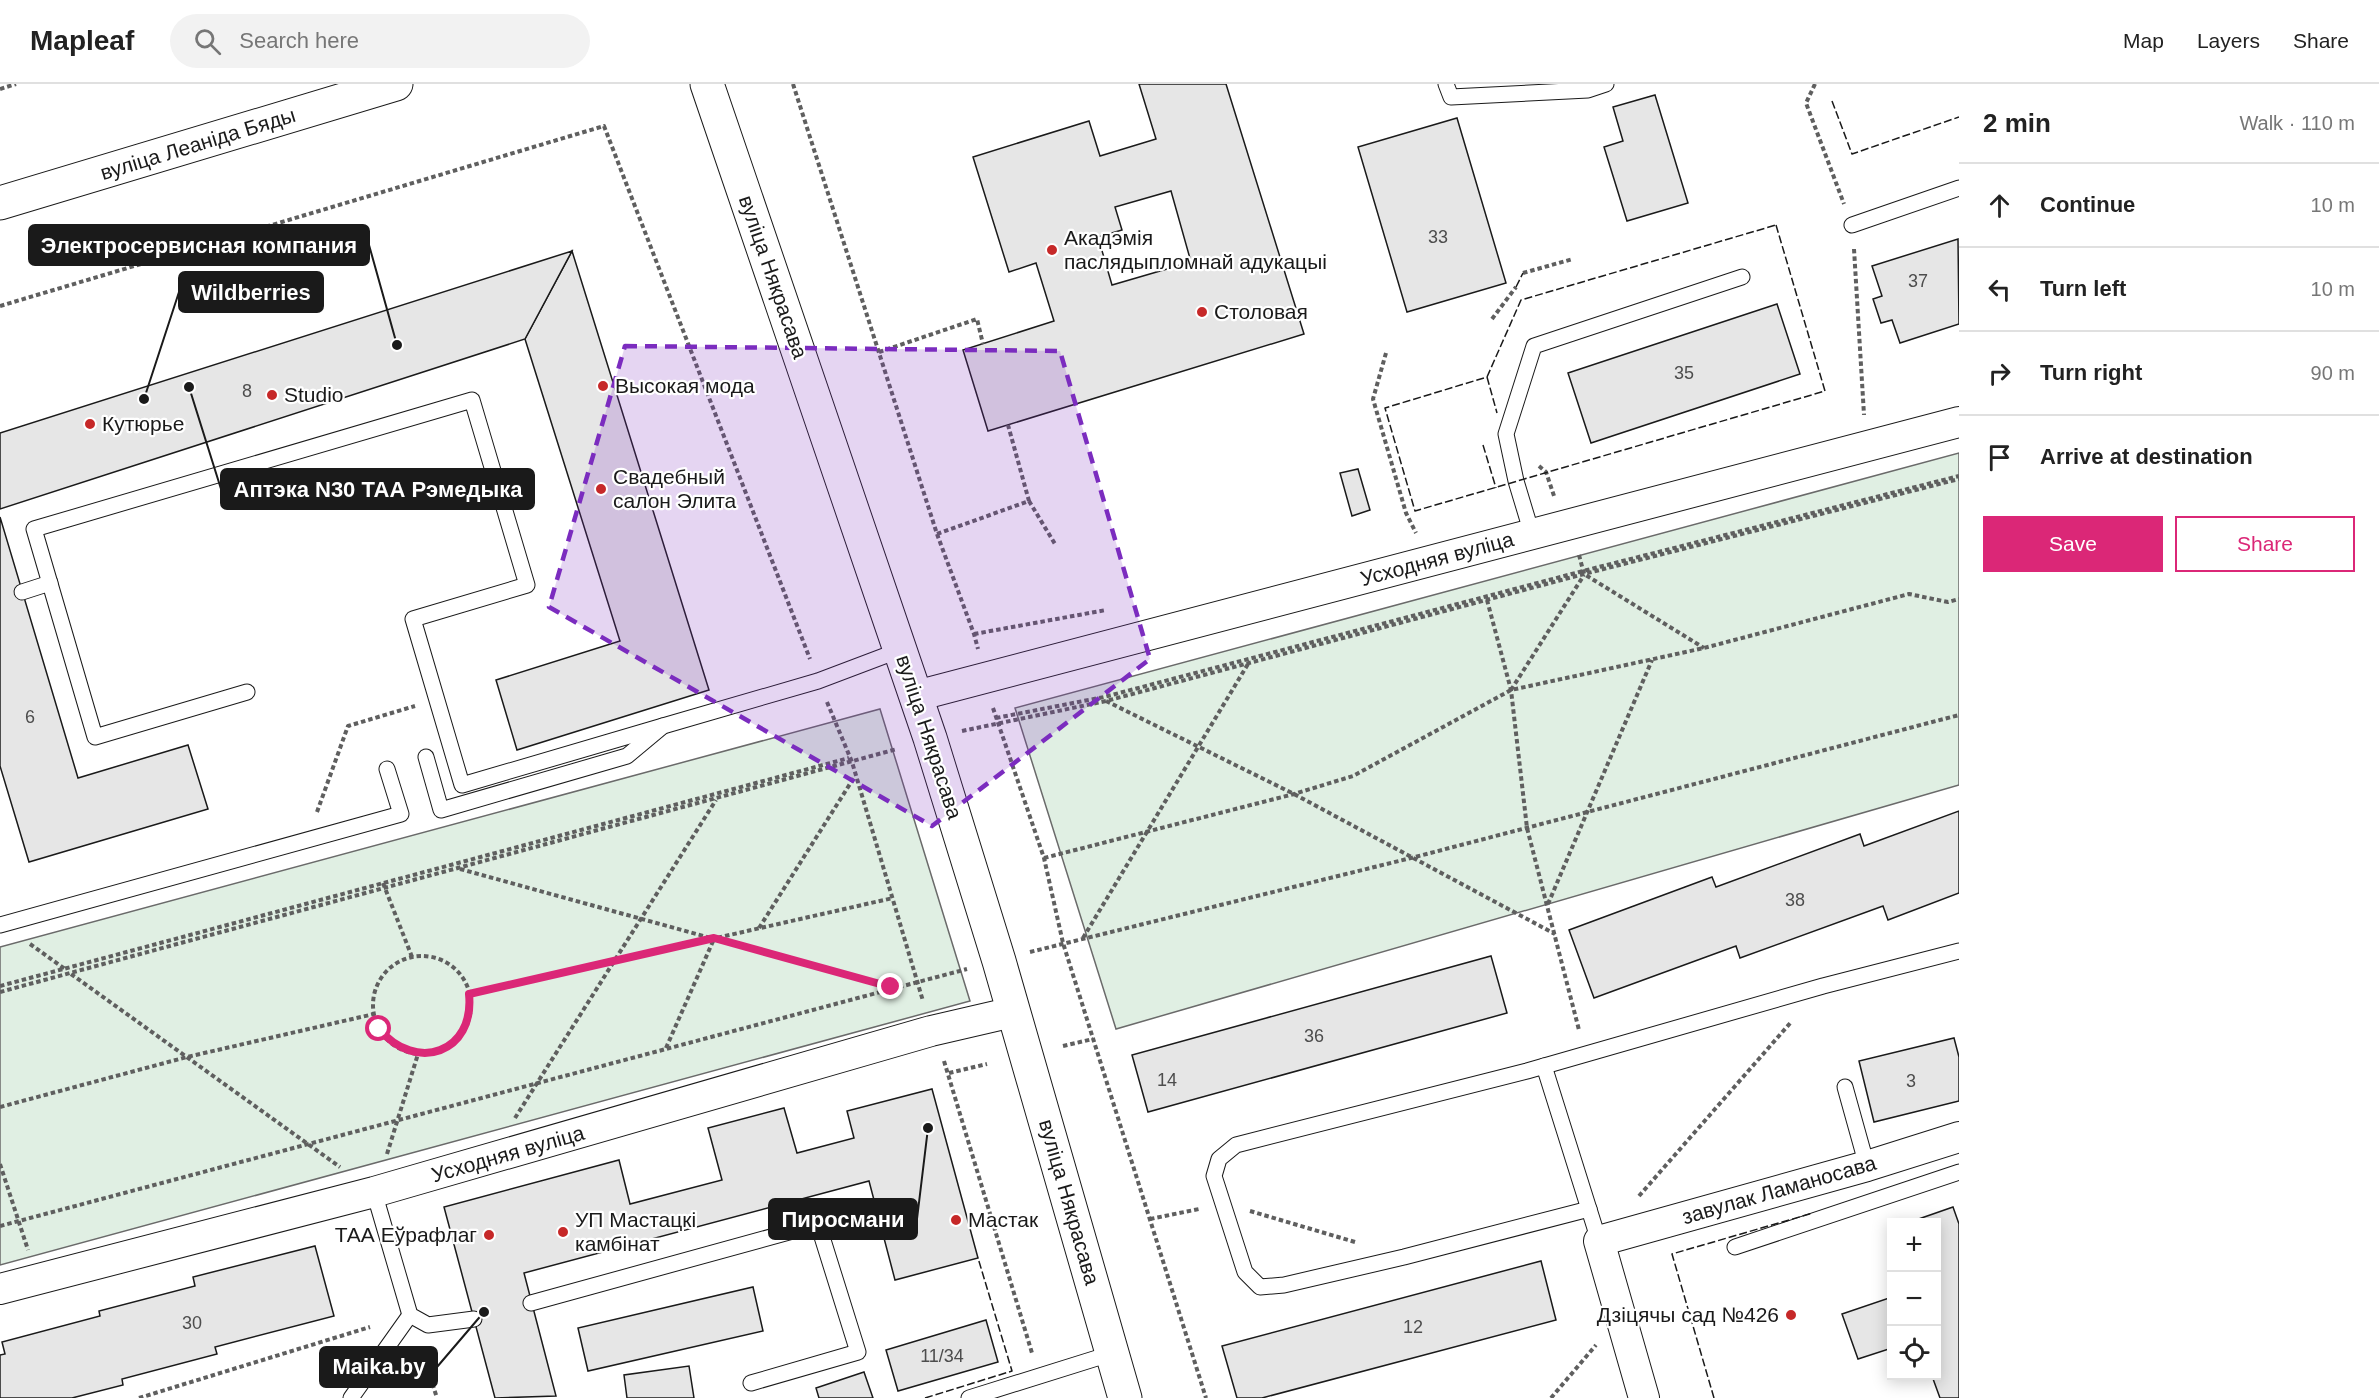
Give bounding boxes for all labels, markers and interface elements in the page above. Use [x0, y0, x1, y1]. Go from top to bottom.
search box [170, 14, 590, 68]
text: Mapleaf [30, 25, 134, 56]
icon: search [191, 25, 224, 58]
text: Search here [239, 28, 359, 53]
text: Map [2123, 29, 2164, 52]
text: Layers [2197, 29, 2260, 52]
text: Share [2293, 29, 2349, 52]
street label: вуліца Леаніда Бяды [97, 103, 298, 184]
text: 2 min [1983, 108, 2051, 138]
text: Walk · 110 m [2239, 112, 2355, 134]
icon: ahead [1983, 189, 2016, 222]
street label: вуліца Някрасава [735, 192, 812, 362]
text: Continue [2040, 192, 2135, 217]
text: 10 m [2311, 194, 2355, 216]
callout: Электросервисная компания [29, 225, 369, 265]
place label: Акадэмія паслядыпломнай адукацыі [1064, 226, 1327, 273]
house number: 33 [1428, 227, 1448, 247]
text: Электросервисная компания [41, 233, 357, 258]
marker: Акадэмія паслядыпломнай адукацыі [1045, 243, 1059, 257]
house number: 37 [1908, 271, 1928, 291]
callout: Wildberries [179, 272, 323, 312]
icon: left [1983, 273, 2016, 306]
text: Turn left [2040, 276, 2126, 301]
text: 10 m [2311, 278, 2355, 300]
text: Wildberries [191, 280, 311, 305]
place label: Столовая [1214, 300, 1308, 323]
marker: Столовая [1195, 305, 1209, 319]
icon: right [1983, 357, 2016, 390]
text: Turn right [2040, 360, 2142, 385]
text: 90 m [2311, 362, 2355, 384]
house number: 35 [1674, 363, 1694, 383]
place label: Высокая мода [615, 374, 755, 397]
marker: Высокая мода [596, 379, 610, 393]
house number: 8 [242, 381, 252, 401]
place label: Studio [284, 383, 344, 406]
marker: Studio [265, 388, 279, 402]
place label: Кутюрье [102, 412, 184, 435]
marker: Кутюрье [83, 417, 97, 431]
icon: arrive [1983, 441, 2016, 474]
text: Arrive at destination [2040, 444, 2253, 469]
place label: Свадебный салон Элита [613, 465, 737, 512]
callout: Аптэка N30 ТАА Рэмедыка [221, 469, 534, 509]
text: Аптэка N30 ТАА Рэмедыка [234, 477, 523, 502]
marker: Свадебный салон Элита [594, 482, 608, 496]
button: Save [1983, 516, 2163, 572]
button: Share [2175, 516, 2355, 572]
street label: Усходняя вуліца [1358, 527, 1516, 590]
street label: вуліца Някрасава [892, 652, 967, 822]
house number: 6 [25, 707, 35, 727]
house number: 38 [1785, 890, 1805, 910]
route end [877, 973, 903, 999]
route start [365, 1015, 391, 1041]
house number: 36 [1304, 1026, 1324, 1046]
house number: 14 [1157, 1070, 1177, 1090]
house number: 3 [1906, 1071, 1916, 1091]
street label: вуліца Някрасава [1035, 1116, 1104, 1288]
street label: Усходняя вуліца [429, 1121, 587, 1186]
street label: завулак Ламаносава [1679, 1151, 1879, 1228]
callout: Пиросмани [769, 1199, 917, 1239]
text: Пиросмани [781, 1207, 905, 1232]
place label: УП Мастацкі камбінат [575, 1208, 696, 1255]
place label: Мастак [968, 1208, 1039, 1231]
marker: Мастак [949, 1213, 963, 1227]
map controls [1887, 1218, 1941, 1380]
button: + [1887, 1218, 1941, 1272]
place label: ТАА Еўрафлаг [335, 1223, 477, 1246]
marker: УП Мастацкі камбінат [556, 1225, 570, 1239]
marker: ТАА Еўрафлаг [482, 1228, 496, 1242]
button: − [1887, 1272, 1941, 1326]
place label: Дзіцячы сад №426 [1597, 1303, 1779, 1326]
marker: Дзіцячы сад №426 [1784, 1308, 1798, 1322]
house number: 30 [182, 1313, 202, 1333]
house number: 12 [1403, 1317, 1423, 1337]
button: locate [1887, 1326, 1941, 1380]
house number: 11/34 [920, 1346, 964, 1366]
callout: Maika.by [320, 1347, 437, 1387]
text: Maika.by [333, 1354, 426, 1379]

